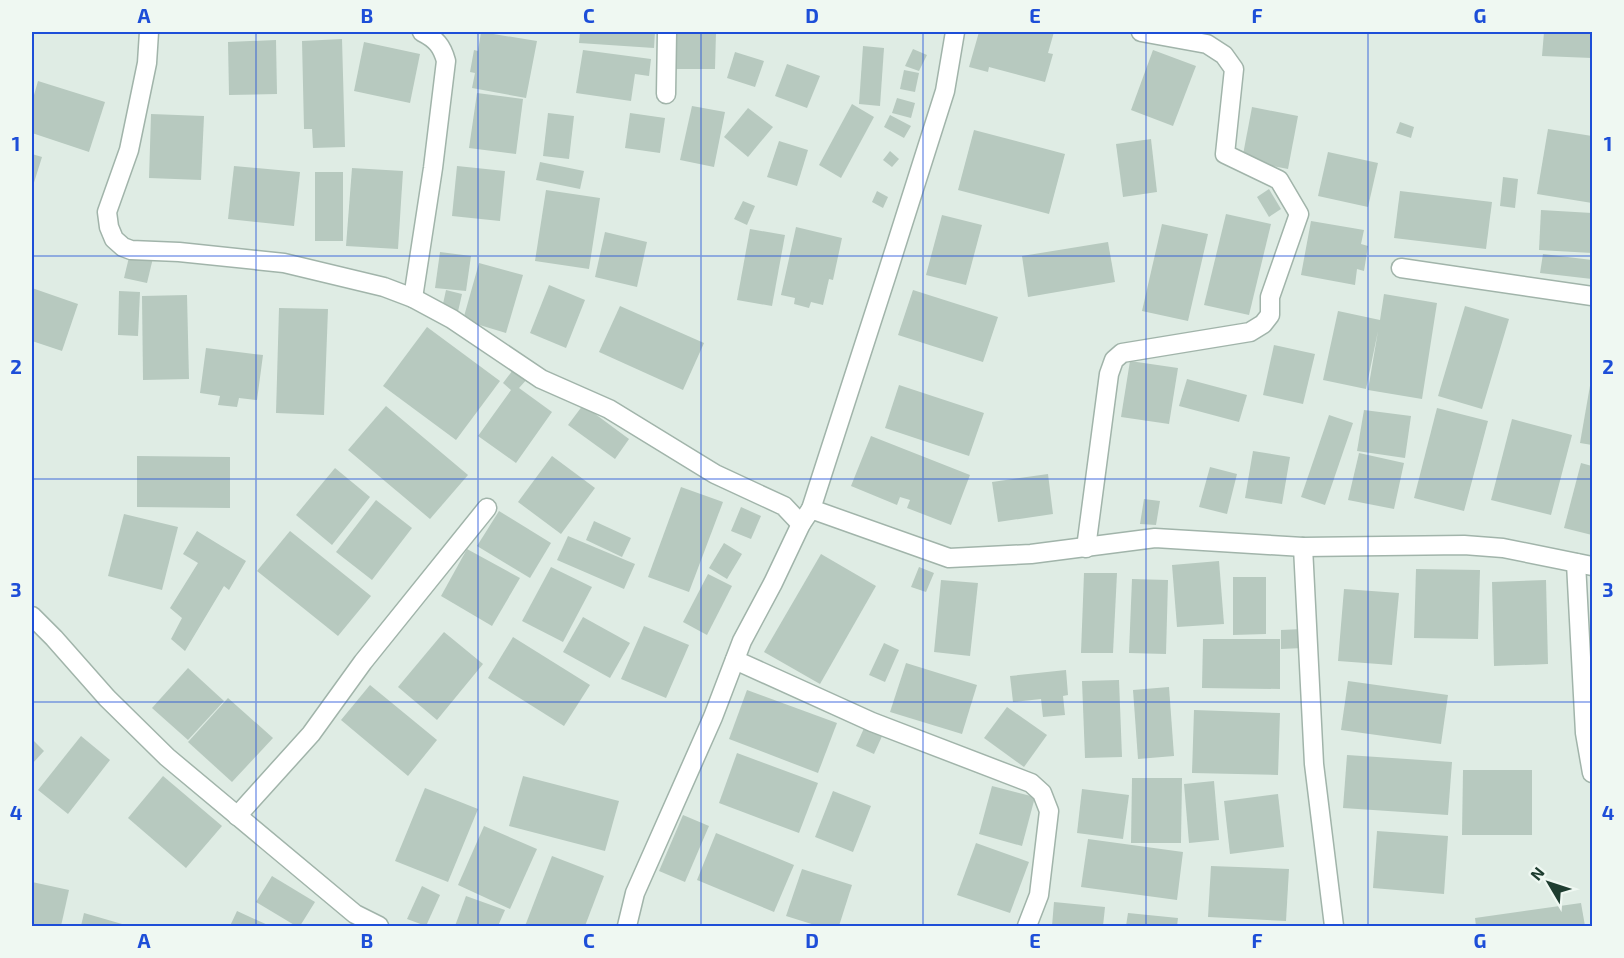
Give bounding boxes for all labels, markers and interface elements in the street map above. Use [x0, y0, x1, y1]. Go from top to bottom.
text: A [137, 3, 151, 27]
text: B [361, 3, 373, 27]
text: C [583, 3, 595, 27]
text: D [805, 3, 819, 27]
text: E [1029, 3, 1041, 27]
text: F [1251, 3, 1263, 27]
text: G [1474, 3, 1486, 27]
text: 1 [12, 131, 20, 155]
text: 1 [1604, 131, 1612, 155]
text: 2 [10, 354, 22, 378]
text: 2 [1602, 354, 1614, 378]
text: 3 [10, 577, 22, 601]
text: 3 [1602, 577, 1614, 601]
text: 4 [10, 800, 23, 824]
text: 4 [1602, 800, 1615, 824]
north arrow [1519, 853, 1579, 913]
text: N [1526, 863, 1548, 884]
text: A [137, 928, 151, 952]
text: B [361, 928, 373, 952]
text: C [583, 928, 595, 952]
text: D [805, 928, 819, 952]
text: E [1029, 928, 1041, 952]
text: F [1251, 928, 1263, 952]
text: G [1474, 928, 1486, 952]

